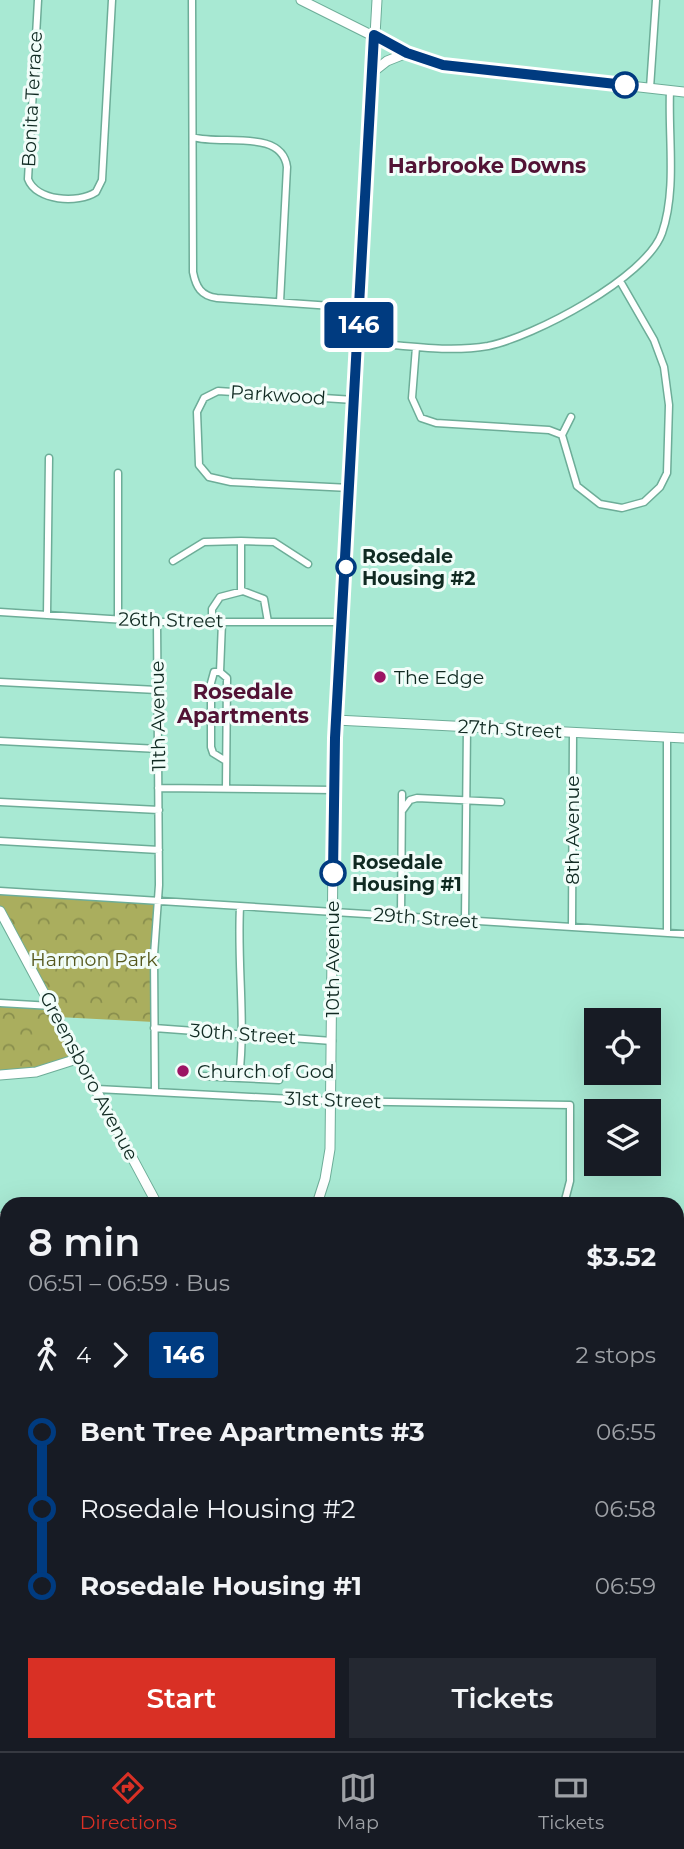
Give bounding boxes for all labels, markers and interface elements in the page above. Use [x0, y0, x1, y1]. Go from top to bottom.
street label: Bonita Terrace [17, 30, 47, 168]
unlabelled marker [612, 72, 638, 98]
district label: Harbrooke Downs [388, 153, 586, 178]
line badge: 146 [319, 302, 399, 348]
text: 146 [338, 310, 380, 339]
street label: Parkwood [229, 380, 327, 410]
place label: Rosedale Housing #2 [362, 545, 475, 590]
marker: Rosedale Housing #2 [336, 557, 356, 577]
street label: 26th Street [118, 608, 224, 632]
street label: 11th Avenue [146, 660, 170, 772]
place label: The Edge [394, 666, 484, 689]
marker: The Edge [372, 669, 388, 685]
district label: Rosedale Apartments [176, 679, 309, 728]
street label: 27th Street [457, 715, 563, 743]
street label: 8th Avenue [561, 775, 584, 885]
place label: Rosedale Housing #1 [352, 851, 462, 896]
marker: Rosedale Housing #1 [320, 860, 346, 886]
street label: 10th Avenue [321, 901, 344, 1017]
street label: 29th Street [373, 903, 480, 933]
park label: Harmon Park [30, 948, 158, 971]
street label: Greensboro Avenue [35, 988, 143, 1164]
map controls [584, 1008, 661, 1176]
button: locate [584, 1008, 661, 1085]
street label: 30th Street [189, 1019, 297, 1049]
place label: Church of God [197, 1060, 335, 1083]
marker: Church of God [175, 1063, 191, 1079]
street label: 31st Street [284, 1087, 382, 1113]
button: layers [584, 1099, 661, 1176]
text: 8 min [28, 1219, 140, 1266]
text: $3.52 [587, 1241, 656, 1273]
text: 06:51 – 06:59 · Bus [28, 1269, 230, 1297]
icon: walk [28, 1336, 66, 1374]
icon: forward [101, 1336, 139, 1374]
text: 146 [163, 1340, 204, 1369]
text: 4 [76, 1341, 91, 1369]
text: 2 stops [576, 1341, 656, 1369]
text: Bent Tree Apartments #3 [80, 1416, 425, 1448]
text: 06:55 [596, 1418, 656, 1446]
text: Rosedale Housing #2 [80, 1493, 356, 1525]
text: 06:58 [594, 1495, 656, 1523]
text: Rosedale Housing #1 [80, 1570, 362, 1602]
text: 06:59 [595, 1572, 656, 1600]
button: Start [28, 1658, 335, 1738]
button: Tickets [349, 1658, 656, 1738]
tab: Directions [80, 1769, 177, 1834]
tab: Map [337, 1769, 379, 1834]
tab: Tickets [538, 1769, 604, 1834]

